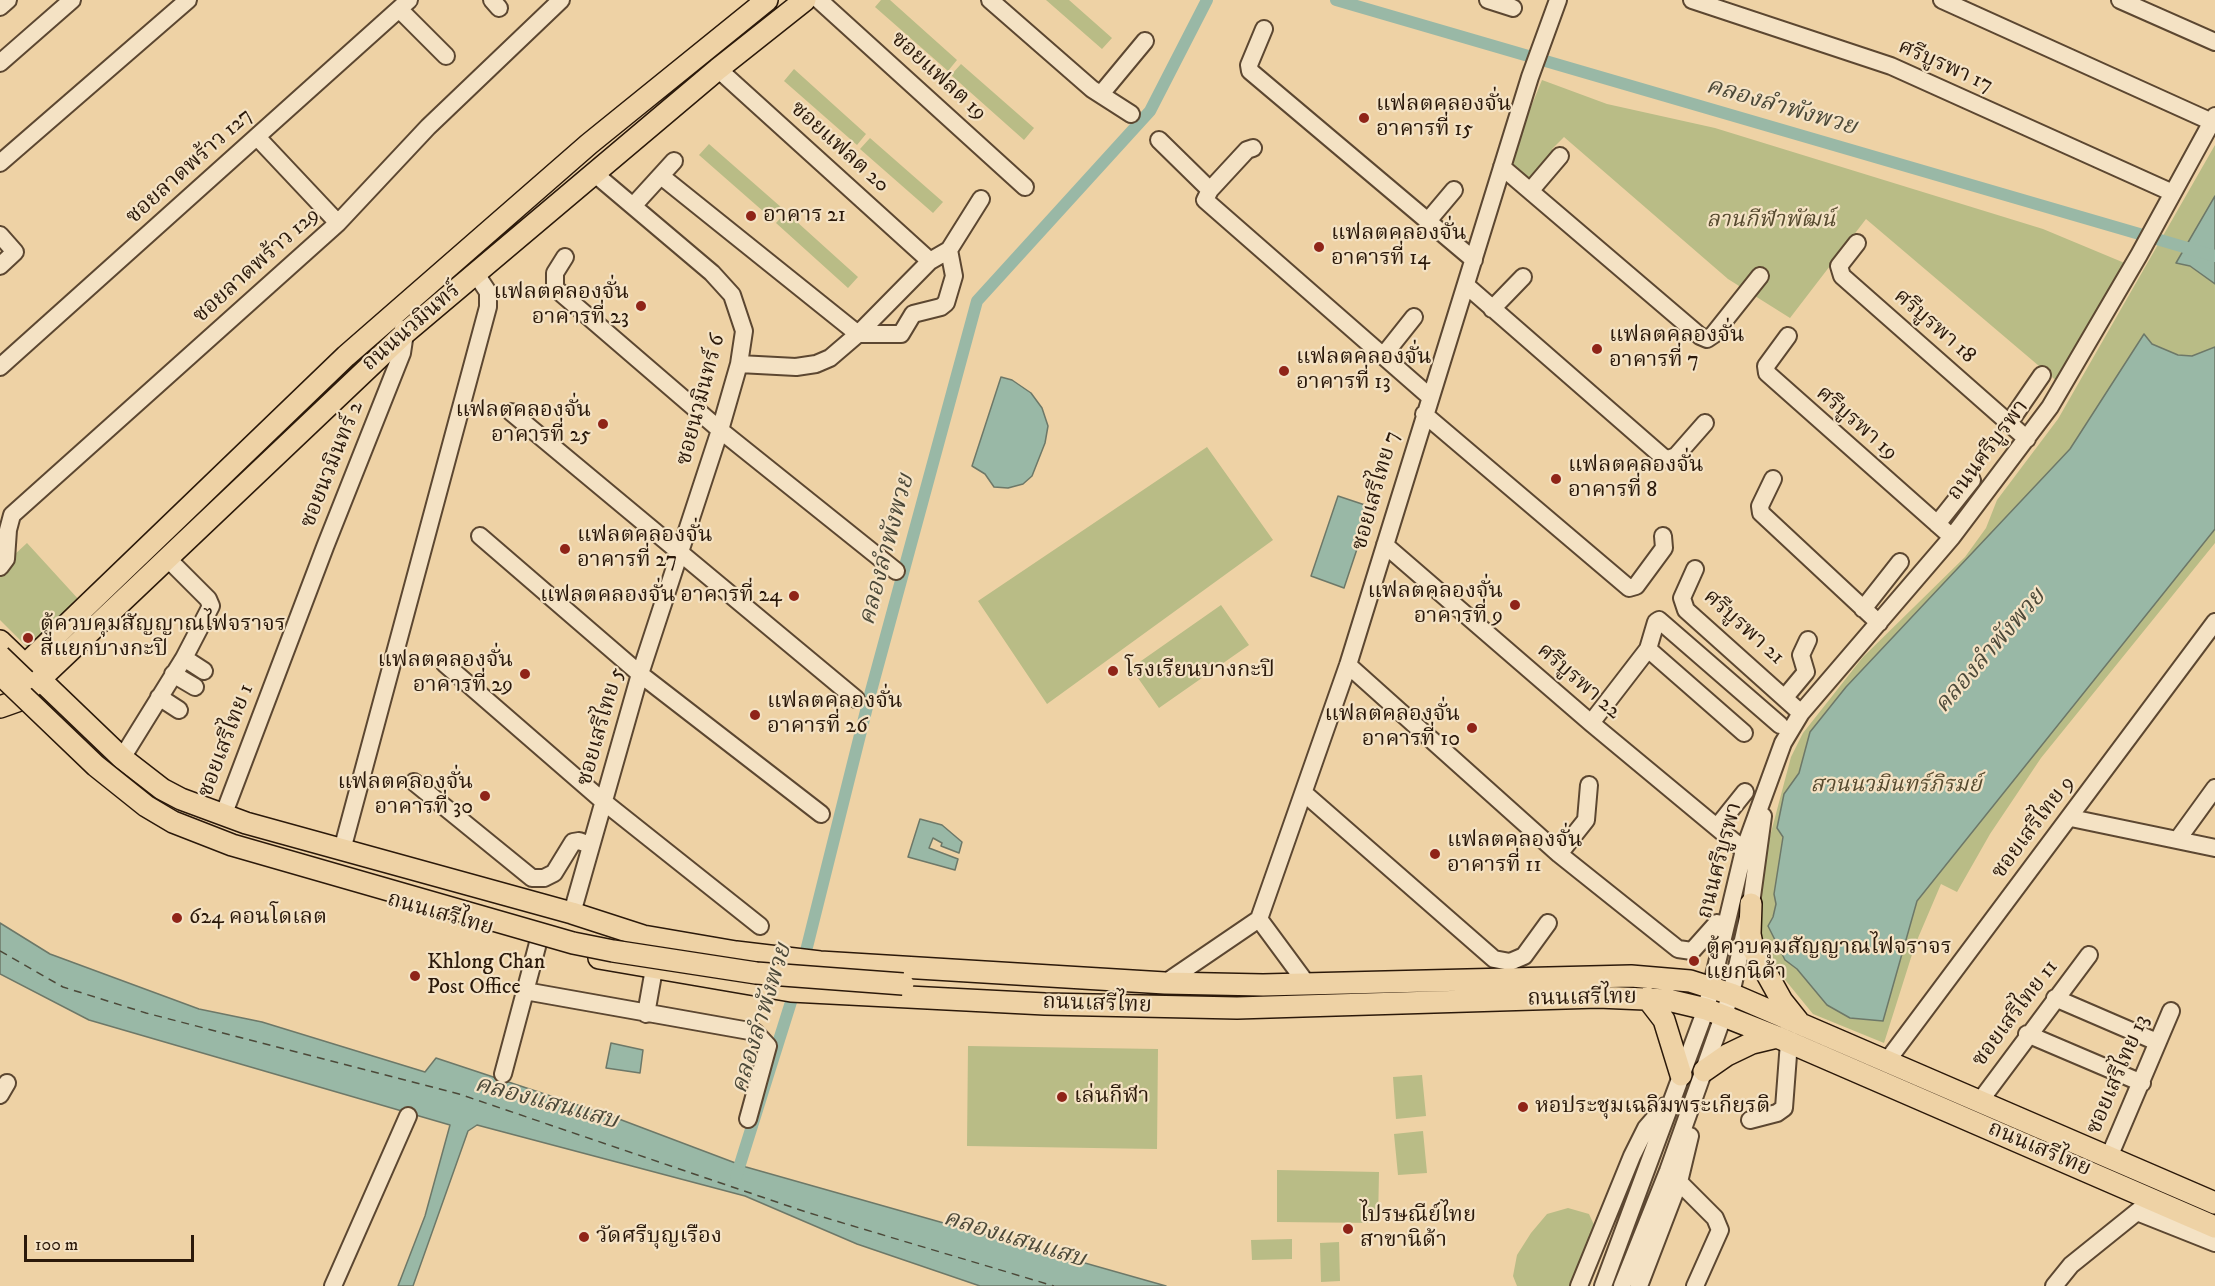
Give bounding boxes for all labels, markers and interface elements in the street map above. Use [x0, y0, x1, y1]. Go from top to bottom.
street label: ซอยแฟลต 19 [884, 27, 992, 127]
street label: ศรีบูรพา 17 [1893, 34, 1997, 100]
water label: คลองลำพังพวย [1702, 73, 1860, 143]
place label: แฟลตคลองจั่น อาคารที่ 15 [1376, 92, 1511, 144]
street label: ซอยแฟลต 20 [784, 97, 894, 199]
street label: ซอยลาดพร้าว 127 [121, 103, 259, 231]
marker: แฟลตคลองจั่น อาคารที่ 15 [1357, 111, 1371, 125]
street label: ซอยลาดพร้าว 129 [188, 202, 326, 330]
place label: อาคาร 21 [763, 203, 846, 229]
park label: ลานกีฬาพัฒน์ [1706, 208, 1836, 234]
marker: อาคาร 21 [744, 209, 758, 223]
place label: แฟลตคลองจั่น อาคารที่ 14 [1331, 221, 1466, 272]
marker: แฟลตคลองจั่น อาคารที่ 14 [1312, 240, 1326, 254]
street label: ถนนนวมินทร์ [357, 278, 467, 378]
place label: แฟลตคลองจั่น อาคารที่ 23 [494, 280, 629, 332]
street label: ศรีบูรพา 18 [1887, 284, 1981, 370]
marker: แฟลตคลองจั่น อาคารที่ 23 [634, 299, 648, 313]
place label: แฟลตคลองจั่น อาคารที่ 7 [1609, 323, 1744, 374]
street label: ซอยนวมินทร์ 6 [672, 332, 732, 468]
marker: แฟลตคลองจั่น อาคารที่ 7 [1590, 342, 1604, 356]
place label: แฟลตคลองจั่น อาคารที่ 13 [1296, 345, 1431, 396]
marker: แฟลตคลองจั่น อาคารที่ 13 [1277, 364, 1291, 378]
street label: ศรีบูรพา 19 [1809, 381, 1903, 467]
street label: ถนนศรีบูรพา [1943, 395, 2035, 507]
street label: ซอยนวมินทร์ 2 [296, 398, 370, 532]
place label: แฟลตคลองจั่น อาคารที่ 25 [456, 398, 591, 450]
marker: แฟลตคลองจั่น อาคารที่ 25 [596, 417, 610, 431]
street label: ซอยเสรีไทย 7 [1347, 428, 1407, 554]
place label: แฟลตคลองจั่น อาคารที่ 8 [1568, 453, 1703, 505]
water label: คลองลำพังพวย [854, 471, 922, 629]
marker: แฟลตคลองจั่น อาคารที่ 8 [1549, 472, 1563, 486]
place label: แฟลตคลองจั่น อาคารที่ 27 [577, 523, 712, 574]
marker: แฟลตคลองจั่น อาคารที่ 27 [558, 542, 572, 556]
place label: แฟลตคลองจั่น อาคารที่ 9 [1368, 579, 1503, 630]
place label: แฟลตคลองจั่น อาคารที่ 24 [540, 583, 782, 609]
water label: คลองลำพังพวย [1929, 584, 2053, 720]
street label: ศรีบูรพา 21 [1697, 585, 1789, 671]
marker: แฟลตคลองจั่น อาคารที่ 24 [787, 589, 801, 603]
marker: แฟลตคลองจั่น อาคารที่ 9 [1508, 598, 1522, 612]
place label: ตู้ควบคุมสัญญาณไฟจราจร สี่แยกบางกะปิ [40, 612, 286, 664]
marker: ตู้ควบคุมสัญญาณไฟจราจร สี่แยกบางกะปิ [21, 631, 35, 645]
street label: ศรีบูรพา 22 [1530, 638, 1626, 726]
place label: แฟลตคลองจั่น อาคารที่ 29 [378, 648, 513, 700]
place label: โรงเรียนบางกะปิ [1125, 658, 1275, 684]
marker: โรงเรียนบางกะปิ [1106, 664, 1120, 678]
street label: ซอยเสรีไทย 5 [573, 665, 631, 789]
marker: แฟลตคลองจั่น อาคารที่ 29 [518, 667, 532, 681]
street label: ซอยเสรีไทย 1 [193, 681, 261, 801]
place label: แฟลตคลองจั่น อาคารที่ 26 [767, 689, 902, 740]
place label: แฟลตคลองจั่น อาคารที่ 10 [1325, 702, 1460, 754]
marker: แฟลตคลองจั่น อาคารที่ 26 [748, 708, 762, 722]
marker: แฟลตคลองจั่น อาคารที่ 10 [1465, 721, 1479, 735]
place label: แฟลตคลองจั่น อาคารที่ 30 [338, 770, 473, 822]
street label: ซอยเสรีไทย 9 [1987, 771, 2081, 885]
park label: สวนนวมินทร์ภิรมย์ [1810, 773, 1982, 799]
marker: แฟลตคลองจั่น อาคารที่ 30 [478, 789, 492, 803]
street label: ถนนศรีบูรพา [1693, 800, 1749, 922]
place label: แฟลตคลองจั่น อาคารที่ 11 [1447, 828, 1582, 879]
marker: แฟลตคลองจั่น อาคารที่ 11 [1428, 847, 1442, 861]
street label: ถนนเสรีไทย [384, 887, 496, 943]
place label: 624 คอนโดเลต [189, 905, 327, 931]
marker: 624 คอนโดเลต [170, 911, 184, 925]
place label: ตู้ควบคุมสัญญาณไฟจราจร แยกนิด้า [1706, 935, 1952, 986]
water label: คลองลำพังพวย [727, 941, 799, 1097]
place label: Khlong Chan Post Office [427, 950, 545, 1002]
marker: ตู้ควบคุมสัญญาณไฟจราจร แยกนิด้า [1687, 954, 1701, 968]
street label: ซอยเสรีไทย 11 [1967, 955, 2065, 1073]
marker: Khlong Chan Post Office [408, 969, 422, 983]
street label: ถนนเสรีไทย [1527, 985, 1637, 1013]
street label: ถนนเสรีไทย [1042, 990, 1152, 1020]
street label: ซอยเสรีไทย 13 [2082, 1011, 2156, 1139]
water label: คลองแสนแสบ [471, 1071, 621, 1137]
place label: เล่นกีฬา [1074, 1084, 1149, 1110]
marker: เล่นกีฬา [1055, 1090, 1069, 1104]
place label: หอประชุมเฉลิมพระเกียรติ [1535, 1094, 1770, 1120]
marker: หอประชุมเฉลิมพระเกียรติ [1516, 1100, 1530, 1114]
street label: ถนนเสรีไทย [1983, 1116, 2095, 1184]
place label: ไปรษณีย์ไทย สาขานิด้า [1360, 1203, 1476, 1254]
water label: คลองแสนแสบ [939, 1205, 1089, 1275]
marker: ไปรษณีย์ไทย สาขานิด้า [1341, 1222, 1355, 1236]
scale bar [27, 1223, 196, 1261]
place label: วัดศรีบุญเรือง [596, 1224, 722, 1250]
marker: วัดศรีบุญเรือง [577, 1230, 591, 1244]
text: 100 m [35, 1234, 78, 1256]

